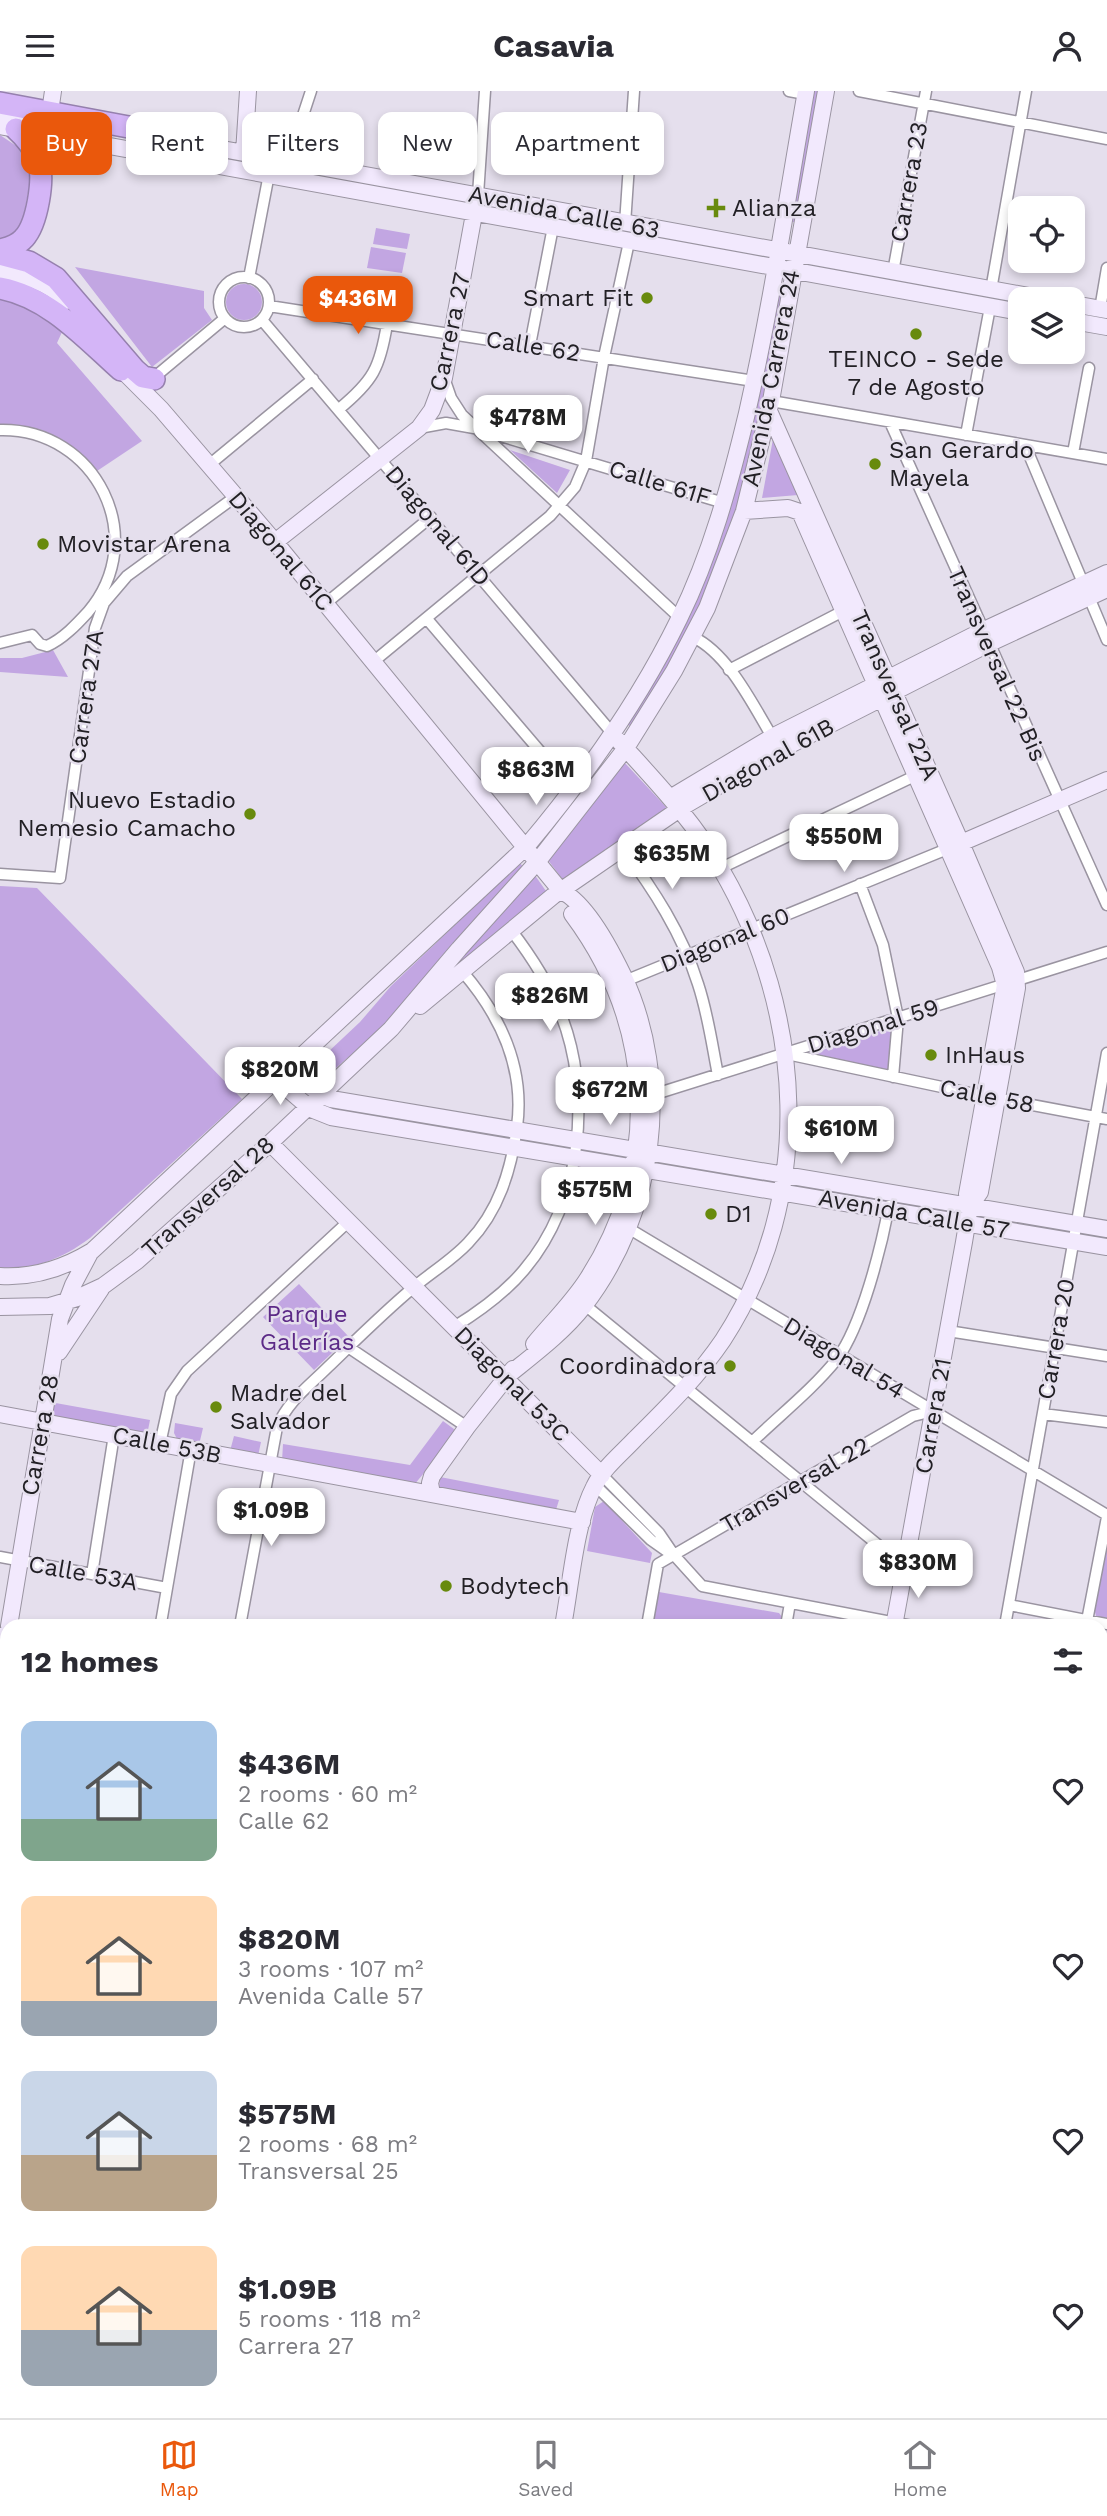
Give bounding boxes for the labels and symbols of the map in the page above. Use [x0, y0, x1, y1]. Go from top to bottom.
street label: Carrera 23 [885, 120, 933, 244]
street label: Avenida Calle 63 [466, 180, 662, 244]
place label: Alianza [732, 194, 816, 222]
marker: Alianza [706, 198, 726, 218]
street label: Avenida Carrera 24 [736, 267, 806, 489]
street label: Carrera 27 [424, 270, 476, 394]
pin: $436M [309, 277, 407, 336]
place label: Smart Fit [523, 284, 633, 312]
marker: Smart Fit [639, 290, 655, 306]
street label: Calle 62 [484, 325, 582, 367]
marker: TEINCO - Sede 7 de Agosto [908, 326, 924, 342]
place label: TEINCO - Sede 7 de Agosto [828, 345, 1004, 401]
pin: $478M [479, 395, 577, 455]
place label: San Gerardo Mayela [889, 436, 1034, 492]
street label: Calle 61F [606, 454, 714, 512]
marker: San Gerardo Mayela [867, 456, 883, 472]
street label: Diagonal 61D [379, 460, 497, 592]
street label: Diagonal 61C [223, 485, 339, 617]
place label: Movistar Arena [57, 530, 231, 558]
marker: Movistar Arena [35, 536, 51, 552]
street label: Transversal 22 Bis [941, 562, 1053, 766]
street label: Transversal 22A [845, 606, 945, 785]
street label: Carrera 27A [63, 628, 109, 766]
street label: Diagonal 61B [697, 712, 839, 808]
pin: $863M [487, 747, 585, 807]
place label: Nuevo Estadio Nemesio Camacho [17, 786, 236, 842]
marker: Nuevo Estadio Nemesio Camacho [242, 806, 258, 822]
pin: $550M [795, 815, 893, 874]
pin: $635M [623, 831, 721, 891]
street label: Diagonal 60 [656, 901, 794, 979]
pin: $826M [501, 974, 599, 1033]
street label: Diagonal 59 [804, 993, 942, 1059]
place label: InHaus [945, 1041, 1025, 1069]
pin: $820M [231, 1047, 329, 1107]
marker: InHaus [923, 1047, 939, 1063]
pin: $672M [561, 1067, 659, 1127]
street label: Calle 58 [937, 1073, 1037, 1119]
pin: $610M [792, 1107, 890, 1166]
street label: Transversal 28 [136, 1130, 280, 1264]
pin: $575M [546, 1167, 644, 1227]
street label: Avenida Calle 57 [816, 1183, 1012, 1245]
place label: D1 [725, 1200, 752, 1228]
marker: D1 [703, 1206, 719, 1222]
street label: Carrera 20 [1032, 1276, 1080, 1402]
park label: Parque Galerías [260, 1300, 354, 1356]
street label: Diagonal 54 [778, 1311, 910, 1405]
street label: Diagonal 53C [448, 1320, 576, 1448]
place label: Coordinadora [559, 1352, 716, 1380]
street label: Carrera 21 [909, 1356, 957, 1476]
marker: Coordinadora [722, 1358, 738, 1374]
street label: Carrera 28 [16, 1372, 64, 1498]
place label: Madre del Salvador [230, 1379, 347, 1435]
marker: Madre del Salvador [208, 1399, 224, 1415]
street label: Calle 53B [110, 1421, 224, 1469]
street label: Transversal 22 [715, 1431, 875, 1539]
pin: $1.09B [214, 1489, 328, 1548]
pin: $830M [869, 1541, 967, 1600]
street label: Calle 53A [26, 1550, 140, 1596]
place label: Bodytech [460, 1572, 570, 1600]
marker: Bodytech [438, 1578, 454, 1594]

